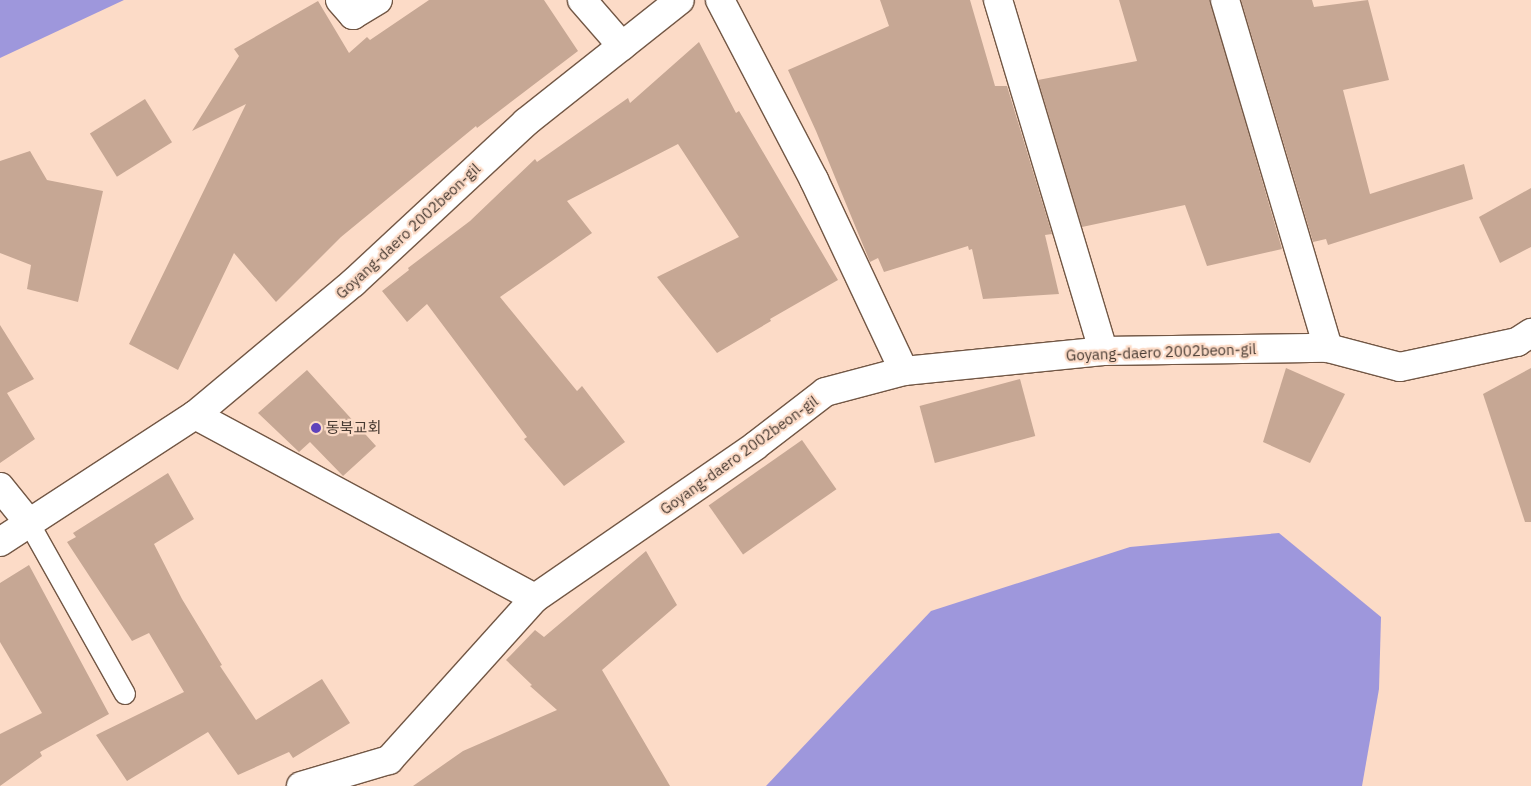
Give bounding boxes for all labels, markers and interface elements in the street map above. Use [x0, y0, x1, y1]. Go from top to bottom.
street label: Goyang-daero 2002beon-gil [332, 159, 484, 303]
street label: Goyang-daero 2002beon-gil [1065, 340, 1257, 364]
street label: Goyang-daero 2002beon-gil [657, 392, 821, 518]
place label: 동북교회 [326, 419, 381, 437]
marker: 동북교회 [310, 422, 322, 434]

